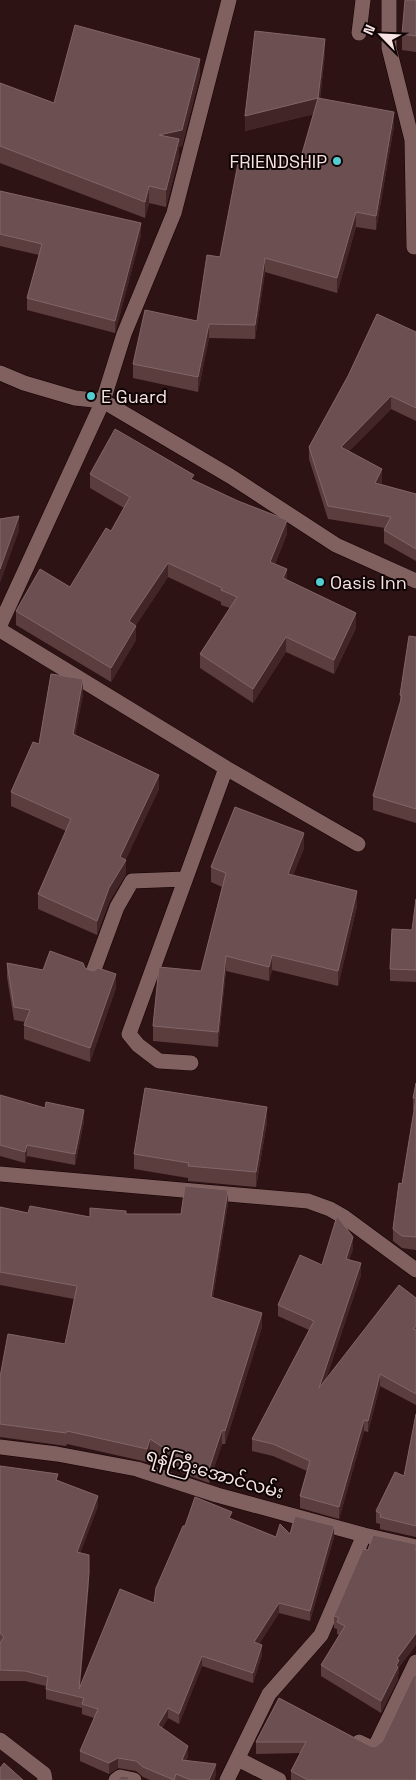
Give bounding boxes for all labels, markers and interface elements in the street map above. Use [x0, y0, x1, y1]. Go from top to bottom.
north arrow [356, 10, 406, 60]
text: N [359, 22, 379, 38]
place label: FRIENDSHIP [229, 150, 327, 173]
marker: FRIENDSHIP [331, 155, 343, 167]
place label: E Guard [101, 385, 167, 408]
marker: E Guard [85, 390, 97, 402]
place label: Oasis Inn [330, 571, 407, 594]
marker: Oasis Inn [314, 576, 326, 588]
street label: ရန်ကြီးအောင်လမ်း [142, 1440, 287, 1507]

